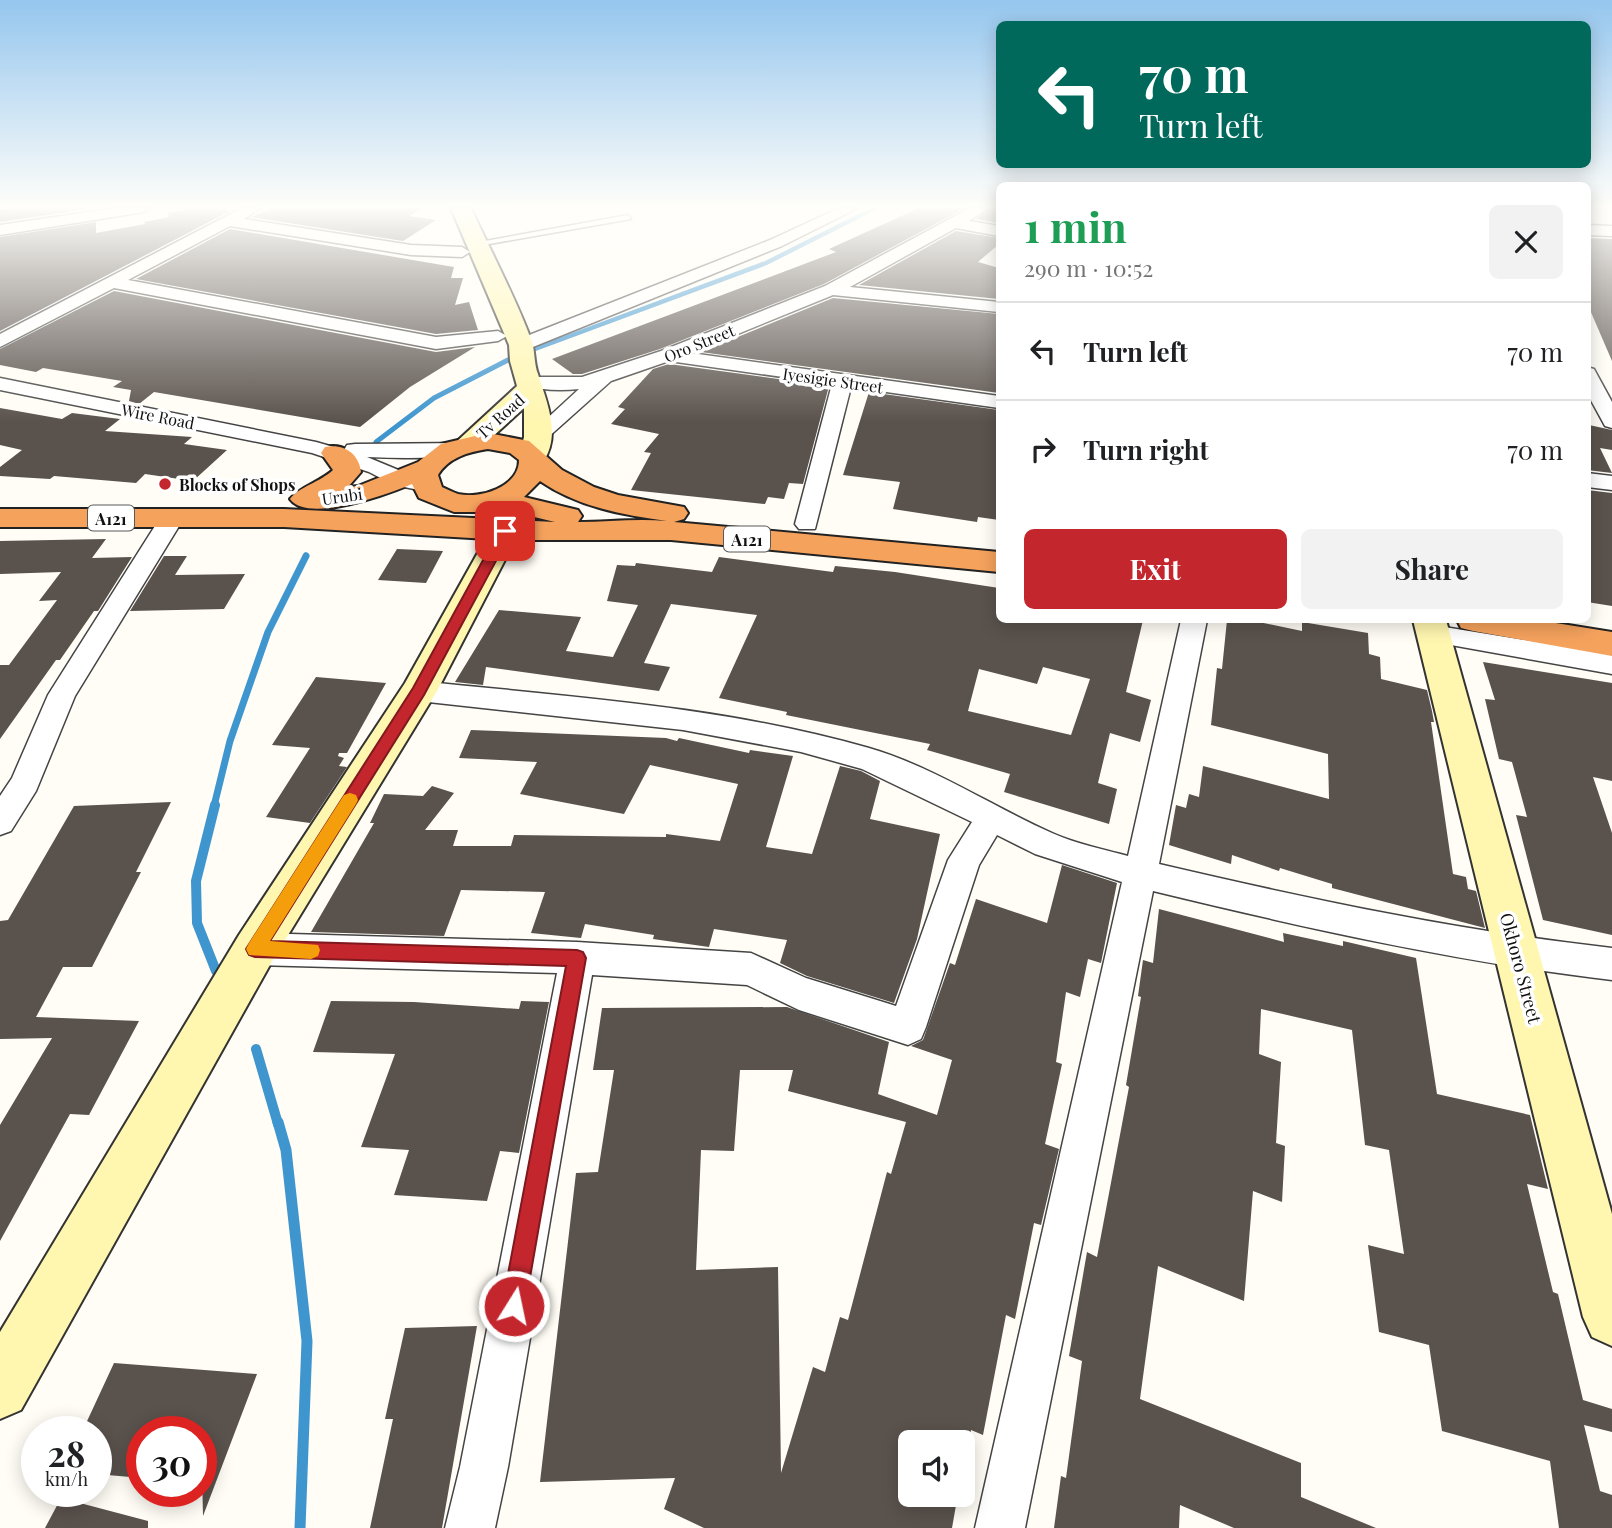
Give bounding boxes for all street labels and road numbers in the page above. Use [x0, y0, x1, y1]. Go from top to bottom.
street label: Oro Street [661, 319, 738, 367]
street label: Iyesigie Street [781, 363, 885, 397]
street label: Tv Road [472, 389, 528, 443]
street label: Wire Road [119, 398, 196, 433]
street label: Urubi [320, 483, 364, 509]
road number: A121 [88, 505, 134, 530]
road number: A121 [724, 526, 770, 552]
street label: Okhoro Street [1495, 910, 1547, 1026]

